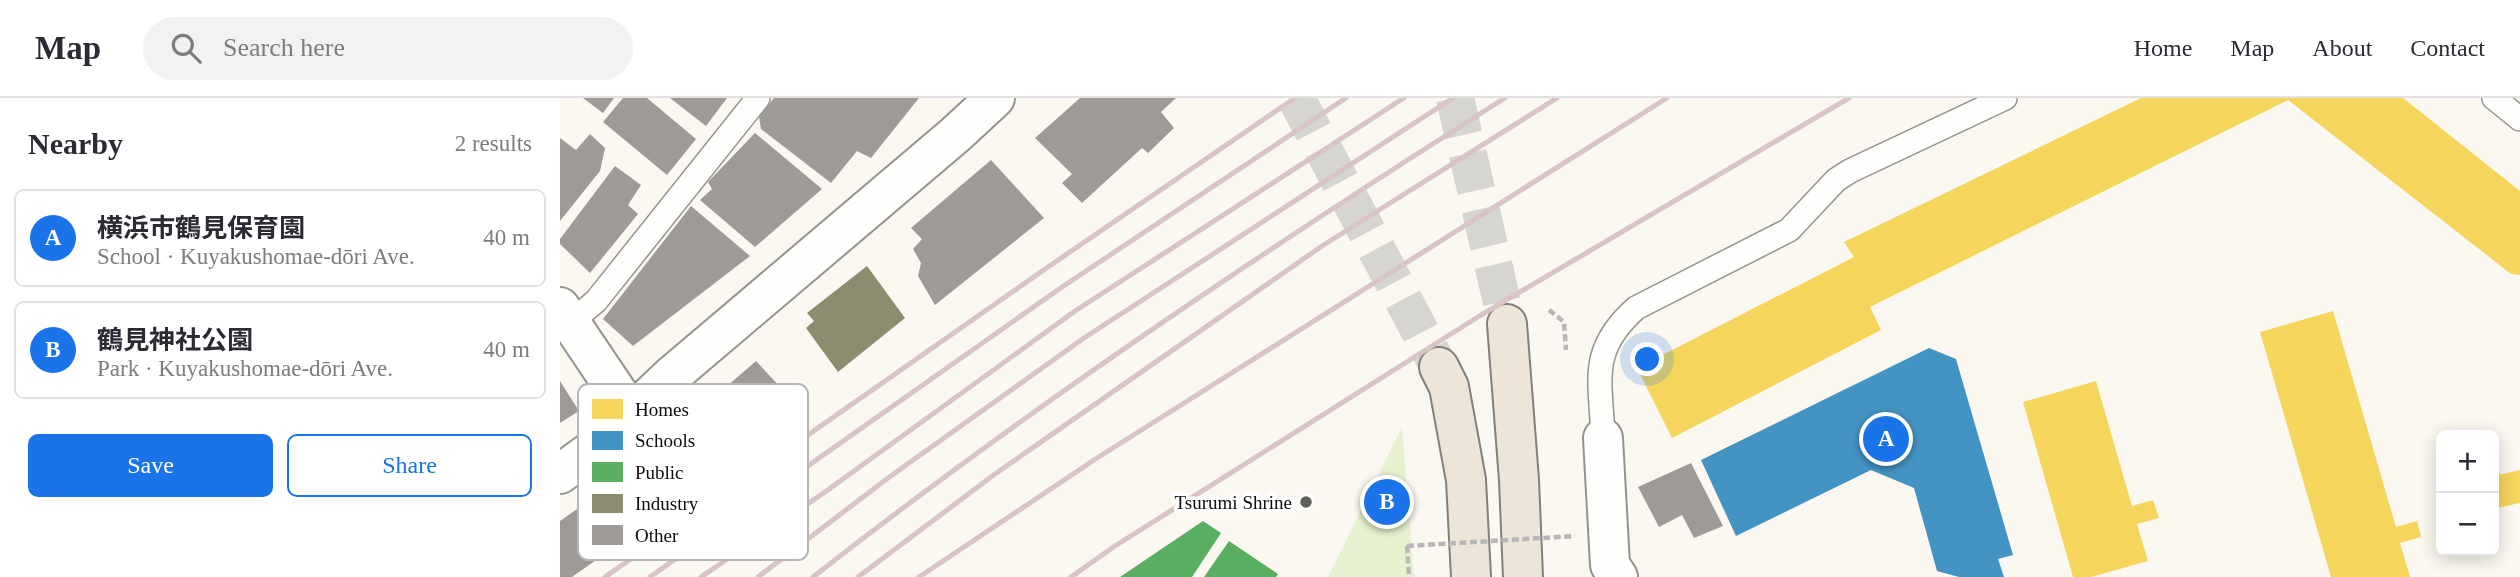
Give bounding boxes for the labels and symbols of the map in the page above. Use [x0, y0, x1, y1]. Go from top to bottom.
your location [1630, 342, 1664, 376]
legend [578, 384, 808, 560]
text: Homes [635, 399, 689, 420]
pin: A [1863, 413, 1909, 465]
text: Schools [635, 430, 695, 451]
text: Public [635, 462, 684, 483]
pin: B [1364, 476, 1410, 528]
place label: Tsurumi Shrine [1175, 492, 1292, 513]
text: Industry [635, 493, 699, 514]
marker: Tsurumi Shrine [1298, 494, 1314, 510]
text: Other [635, 525, 679, 546]

